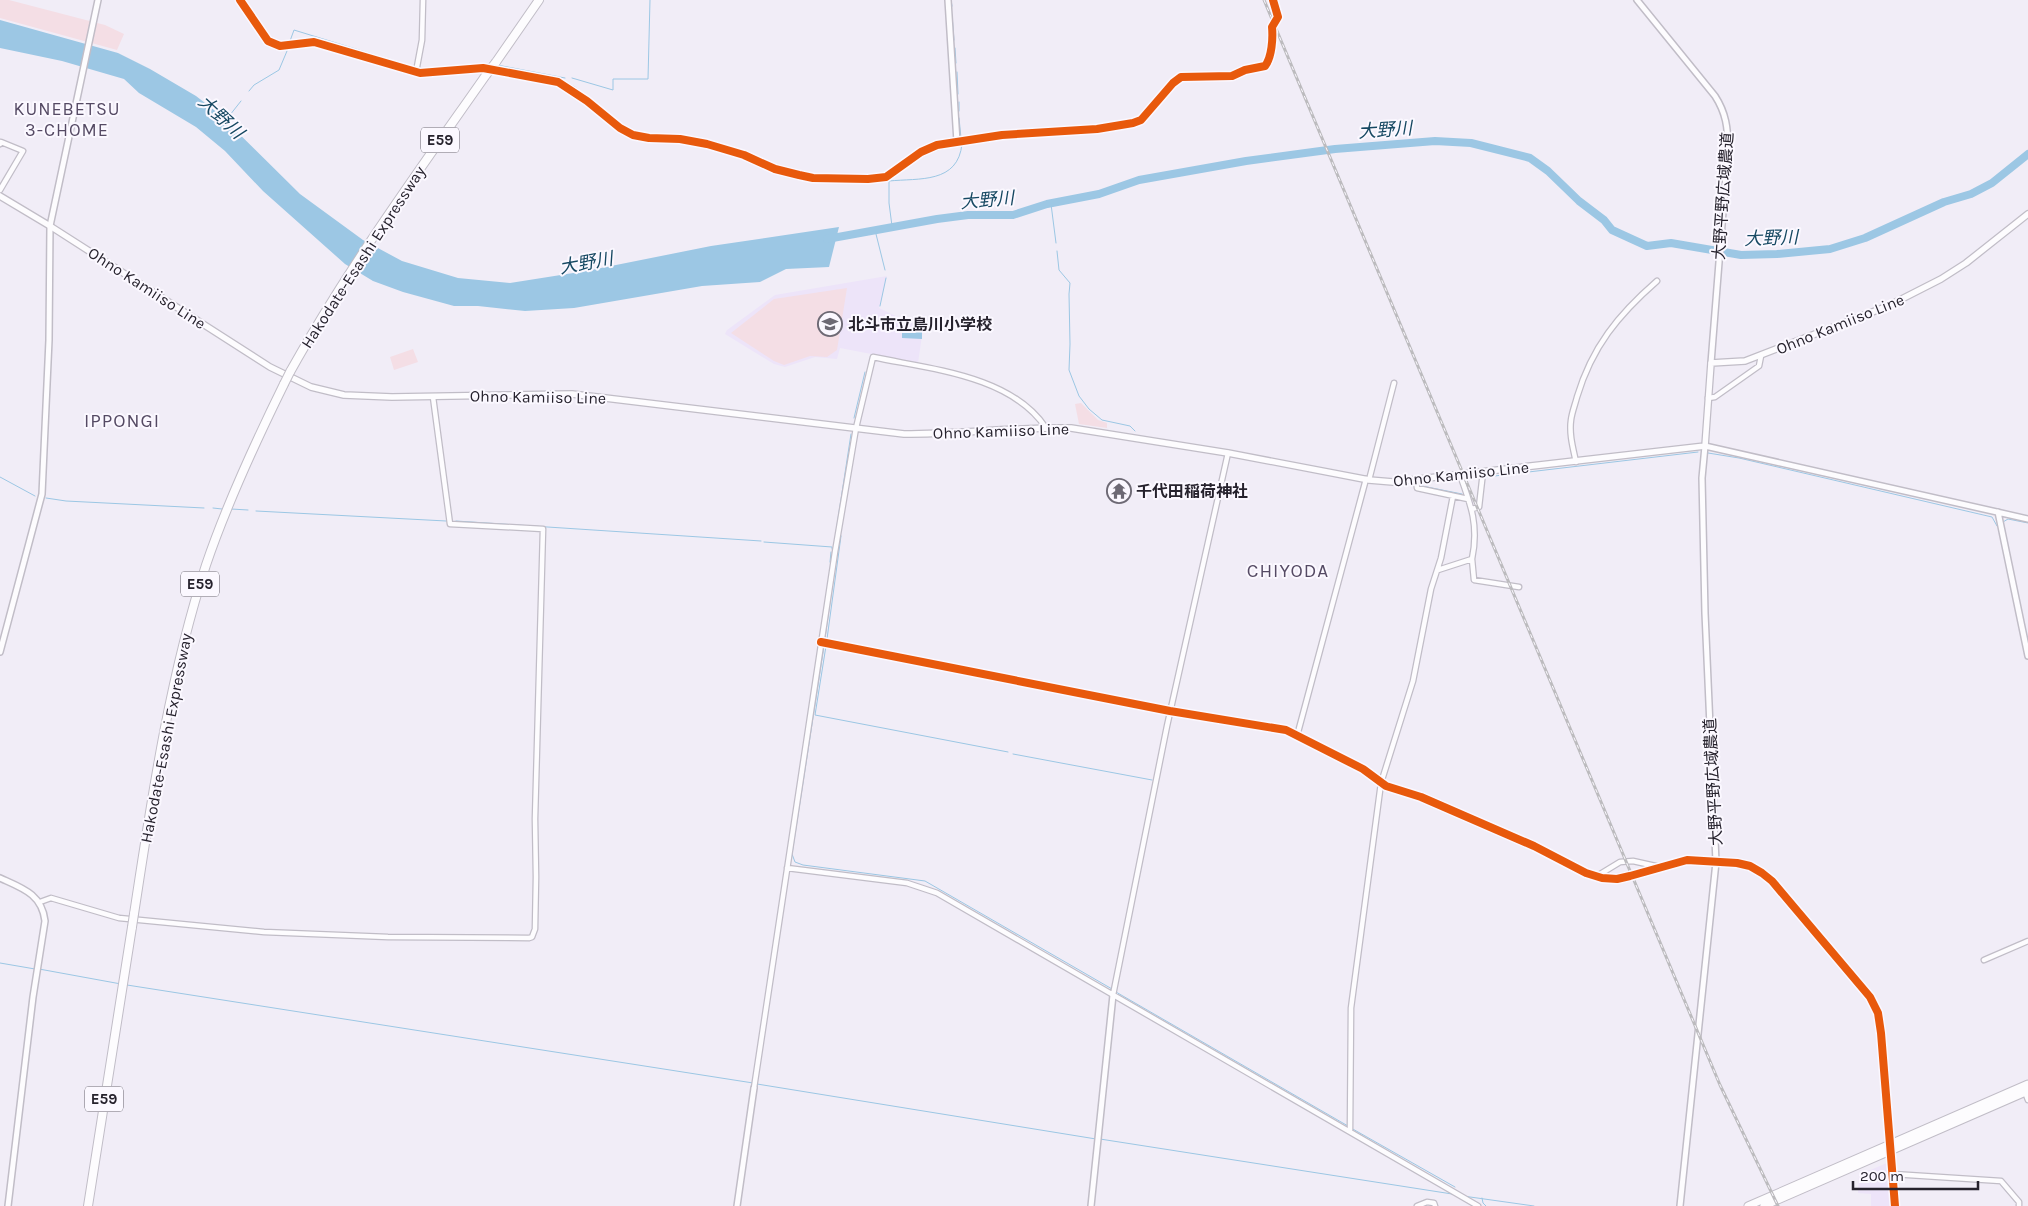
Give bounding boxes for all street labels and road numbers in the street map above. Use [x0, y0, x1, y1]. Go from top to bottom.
road number: E59 [421, 128, 459, 152]
street label: 大野平野広域農道 [1709, 131, 1737, 261]
street label: Hakodate-Esashi Expressway [297, 162, 429, 352]
street label: Ohno Kamiiso Line [85, 243, 209, 333]
street label: Ohno Kamiiso Line [1773, 290, 1907, 358]
street label: Ohno Kamiiso Line [470, 386, 606, 408]
street label: Ohno Kamiiso Line [933, 419, 1069, 443]
street label: Ohno Kamiiso Line [1392, 457, 1530, 491]
road number: E59 [181, 572, 219, 596]
street label: Hakodate-Esashi Expressway [136, 631, 196, 845]
street label: 大野平野広域農道 [1700, 718, 1726, 846]
road number: E59 [85, 1086, 123, 1112]

